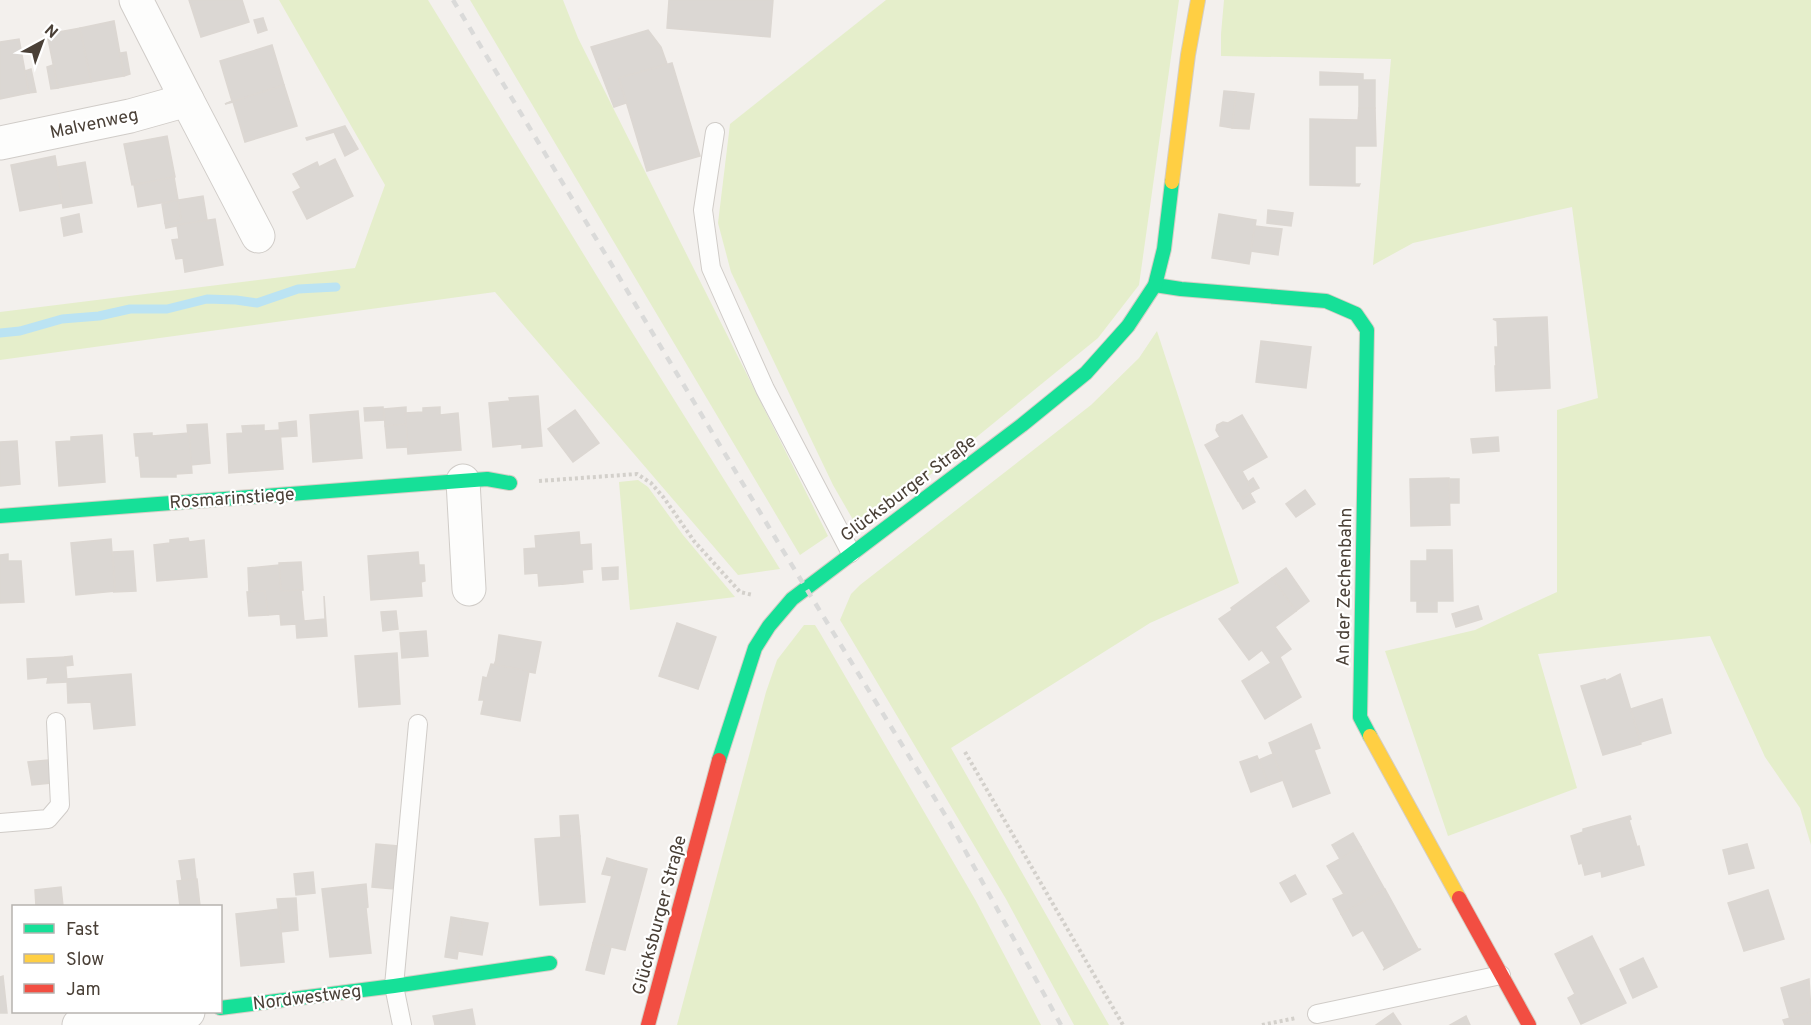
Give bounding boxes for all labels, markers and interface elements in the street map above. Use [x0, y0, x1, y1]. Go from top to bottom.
north arrow [12, 12, 72, 72]
text: N [40, 21, 61, 44]
street label: Malvenweg [48, 104, 141, 145]
street label: Glücksburger Straße [836, 431, 981, 548]
street label: Rosmarinstiege [169, 484, 296, 515]
street label: An der Zechenbahn [1333, 507, 1358, 667]
street label: Glücksburger Straße [628, 833, 693, 998]
legend [12, 905, 222, 1013]
text: Fast [66, 919, 99, 942]
text: Slow [66, 949, 104, 972]
text: Jam [66, 979, 101, 1002]
street label: Nordwestweg [252, 980, 363, 1017]

